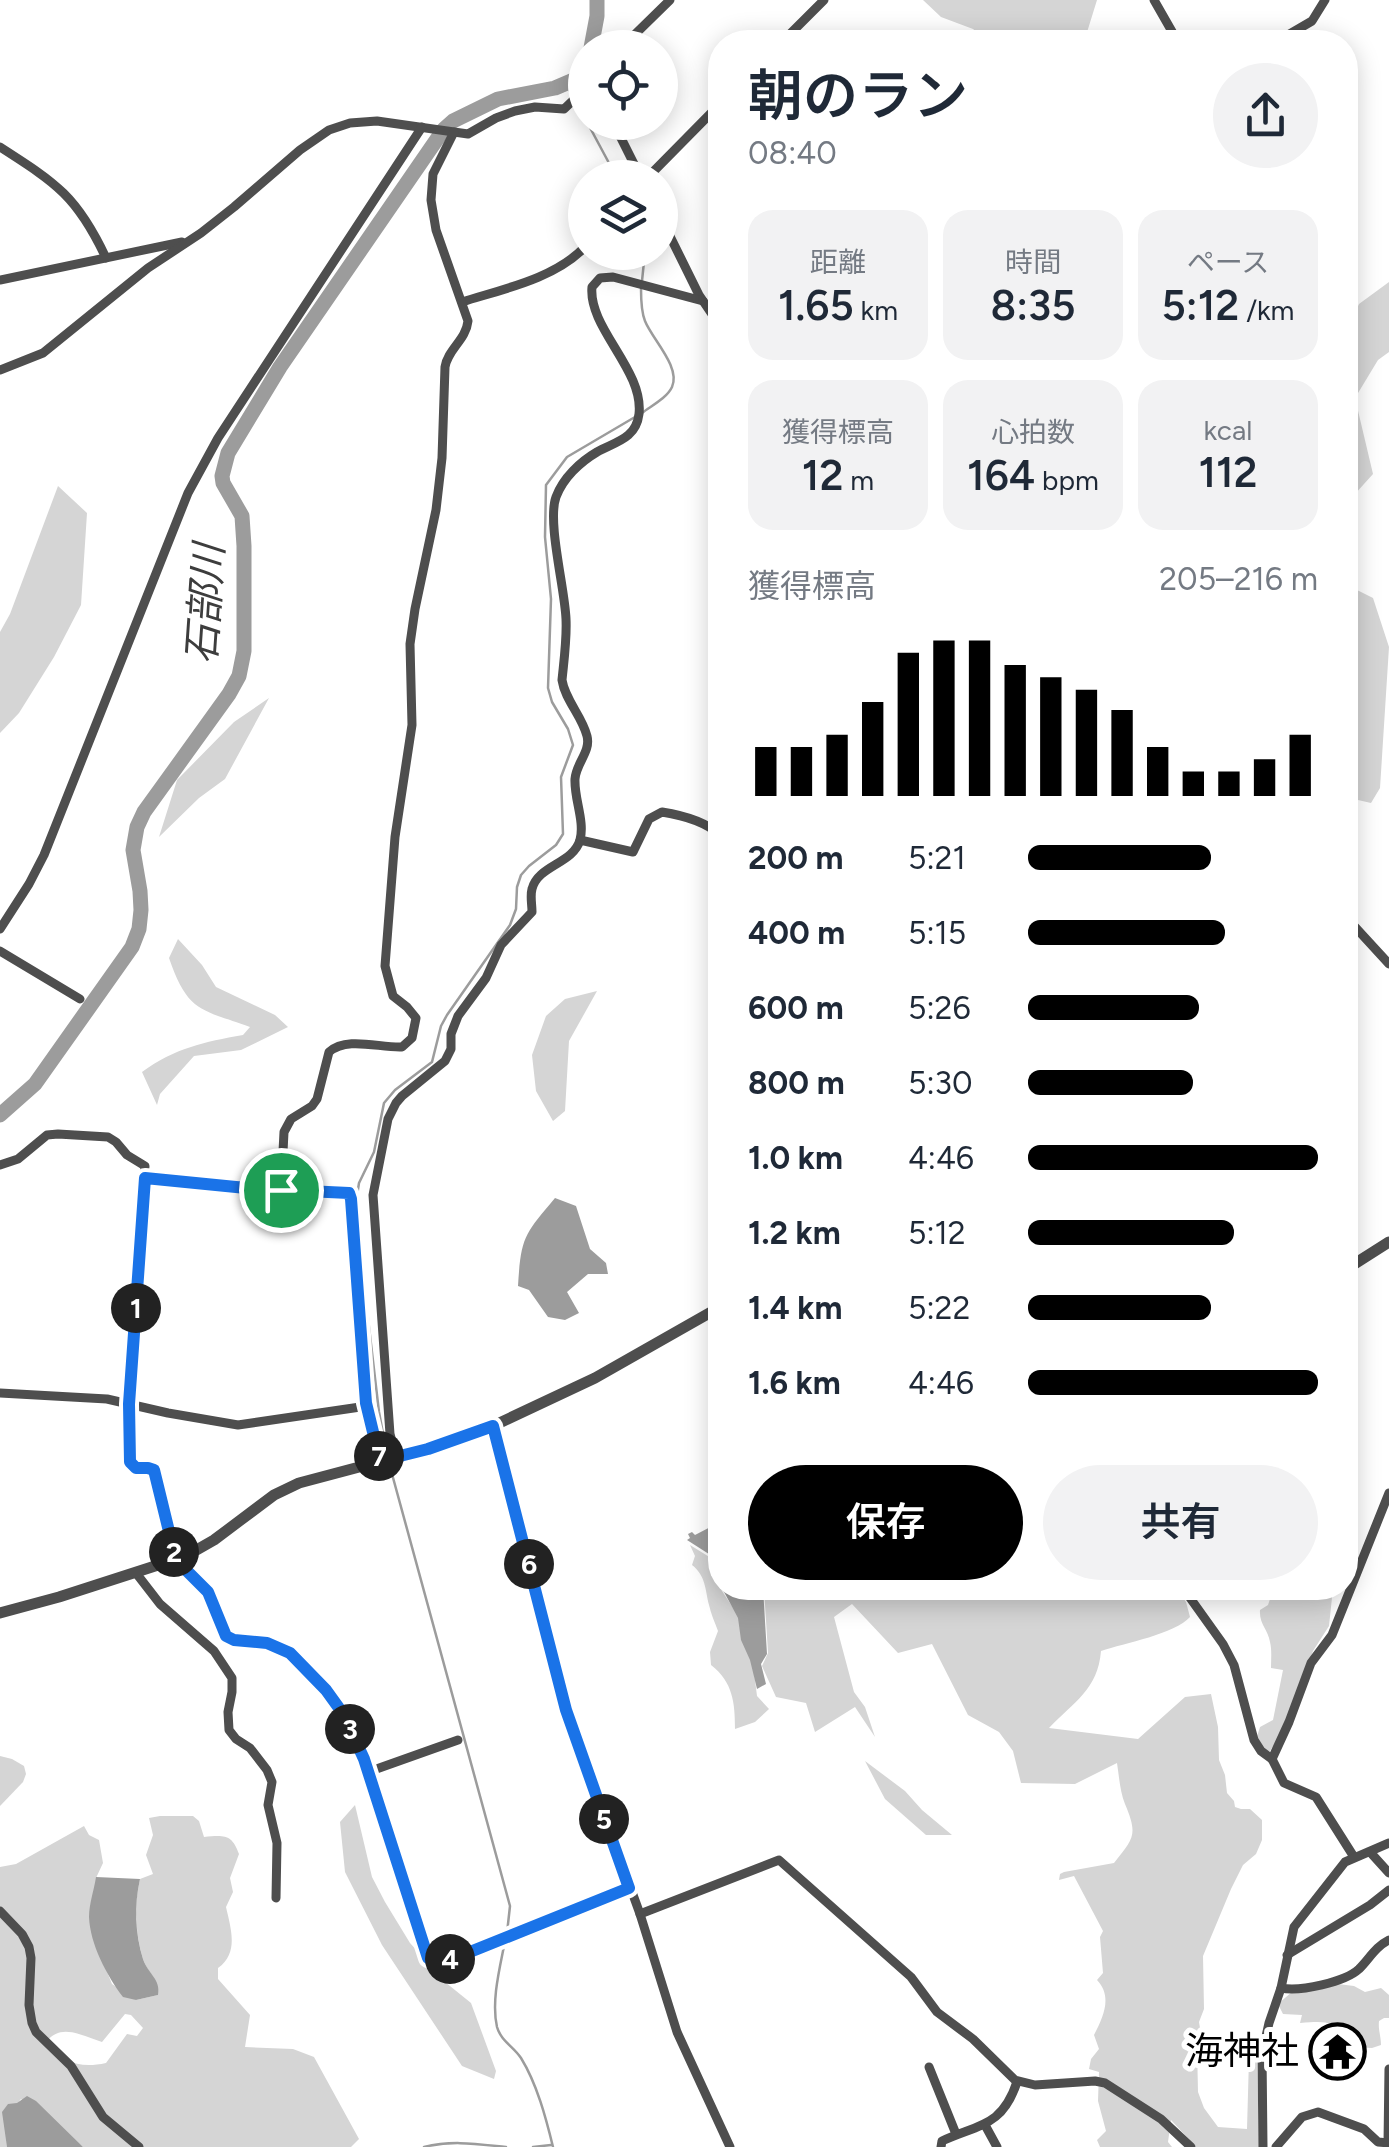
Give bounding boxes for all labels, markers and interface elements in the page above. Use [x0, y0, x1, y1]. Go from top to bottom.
map controls [568, 30, 678, 270]
button: locate [568, 30, 678, 140]
text: 朝のラン [748, 63, 968, 129]
button: share [1213, 63, 1318, 168]
text: 08:40 [748, 134, 837, 172]
button: layers [568, 160, 678, 270]
text: 距離 [810, 245, 866, 279]
text: 時間 [1005, 245, 1061, 279]
text: ペース [1187, 245, 1269, 279]
text: 1.65 [778, 280, 854, 331]
text: 8:35 [990, 280, 1076, 331]
text: 5:12 [1162, 280, 1239, 331]
text: km [854, 293, 898, 327]
text: /km [1239, 293, 1294, 327]
text: kcal [1204, 413, 1252, 447]
text: 獲得標高 [782, 415, 894, 449]
text: 心拍数 [991, 415, 1075, 449]
text: 112 [1198, 447, 1258, 498]
text: 12 [802, 450, 843, 501]
text: 164 [967, 450, 1035, 501]
text: m [843, 463, 874, 497]
text: bpm [1035, 463, 1099, 497]
water label: 石部川 [177, 538, 233, 666]
text: 205–216 m [1159, 560, 1318, 598]
text: 獲得標高 [748, 567, 876, 605]
text: 200 m [748, 839, 844, 877]
text: 5:21 [908, 839, 966, 877]
text: 400 m [748, 914, 845, 952]
text: 5:15 [908, 914, 966, 952]
text: 600 m [748, 989, 844, 1027]
text: 5:26 [908, 989, 971, 1027]
text: 800 m [748, 1064, 845, 1102]
text: 5:30 [908, 1064, 972, 1102]
text: 1.0 km [748, 1139, 843, 1177]
text: 4:46 [908, 1139, 974, 1177]
pin [239, 1148, 324, 1233]
icon: arrive [254, 1163, 309, 1218]
text: 1.2 km [748, 1214, 841, 1252]
text: 5:12 [908, 1214, 966, 1252]
pin: 1 [111, 1283, 161, 1333]
text: 1.4 km [748, 1289, 842, 1327]
text: 5:22 [908, 1289, 970, 1327]
text: 1 [130, 1291, 142, 1325]
text: 1.6 km [748, 1364, 841, 1402]
text: 4:46 [908, 1364, 974, 1402]
pin: 7 [354, 1431, 404, 1481]
text: 7 [371, 1439, 387, 1473]
button: 保存 [748, 1465, 1023, 1580]
button: 共有 [1043, 1465, 1318, 1580]
pin: 2 [149, 1527, 199, 1577]
text: 2 [166, 1535, 182, 1569]
pin: 6 [504, 1539, 554, 1589]
text: 6 [521, 1547, 537, 1581]
pin: 3 [325, 1704, 375, 1754]
text: 3 [342, 1712, 358, 1746]
pin: 5 [579, 1794, 629, 1844]
text: 5 [596, 1802, 612, 1836]
pin: 4 [425, 1934, 475, 1984]
text: 4 [441, 1942, 459, 1976]
temple icon: 海神社 [1308, 2021, 1368, 2081]
place label: 海神社 [1185, 2028, 1299, 2074]

